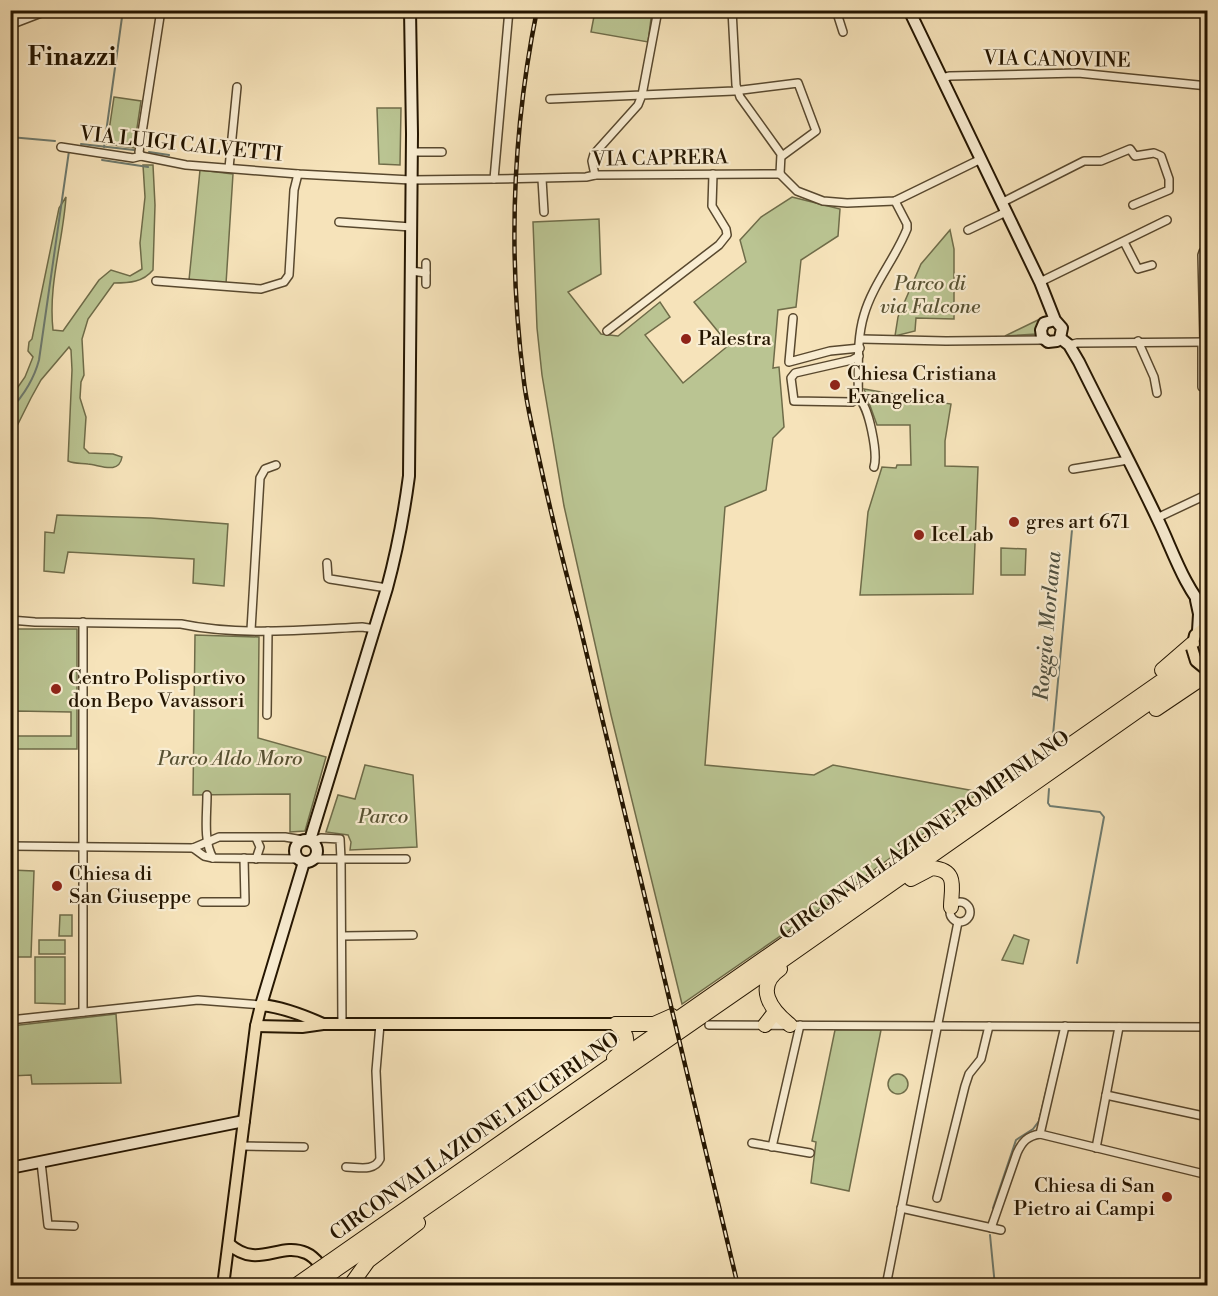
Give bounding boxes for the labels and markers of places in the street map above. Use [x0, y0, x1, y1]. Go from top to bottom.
place label: Palestra [698, 327, 772, 352]
marker: Palestra [679, 332, 693, 346]
place label: Chiesa Cristiana Evangelica [847, 362, 997, 410]
marker: Chiesa Cristiana Evangelica [828, 378, 842, 392]
place label: gres art 671 [1026, 510, 1130, 535]
marker: gres art 671 [1007, 515, 1021, 529]
place label: IceLab [931, 523, 994, 548]
marker: IceLab [912, 528, 926, 542]
place label: Centro Polisportivo don Bepo Vavassori [68, 666, 246, 714]
marker: Centro Polisportivo don Bepo Vavassori [49, 682, 63, 696]
place label: Chiesa di San Giuseppe [69, 862, 191, 910]
marker: Chiesa di San Giuseppe [50, 879, 64, 893]
place label: Chiesa di San Pietro ai Campi [1013, 1174, 1155, 1222]
marker: Chiesa di San Pietro ai Campi [1160, 1190, 1174, 1204]

